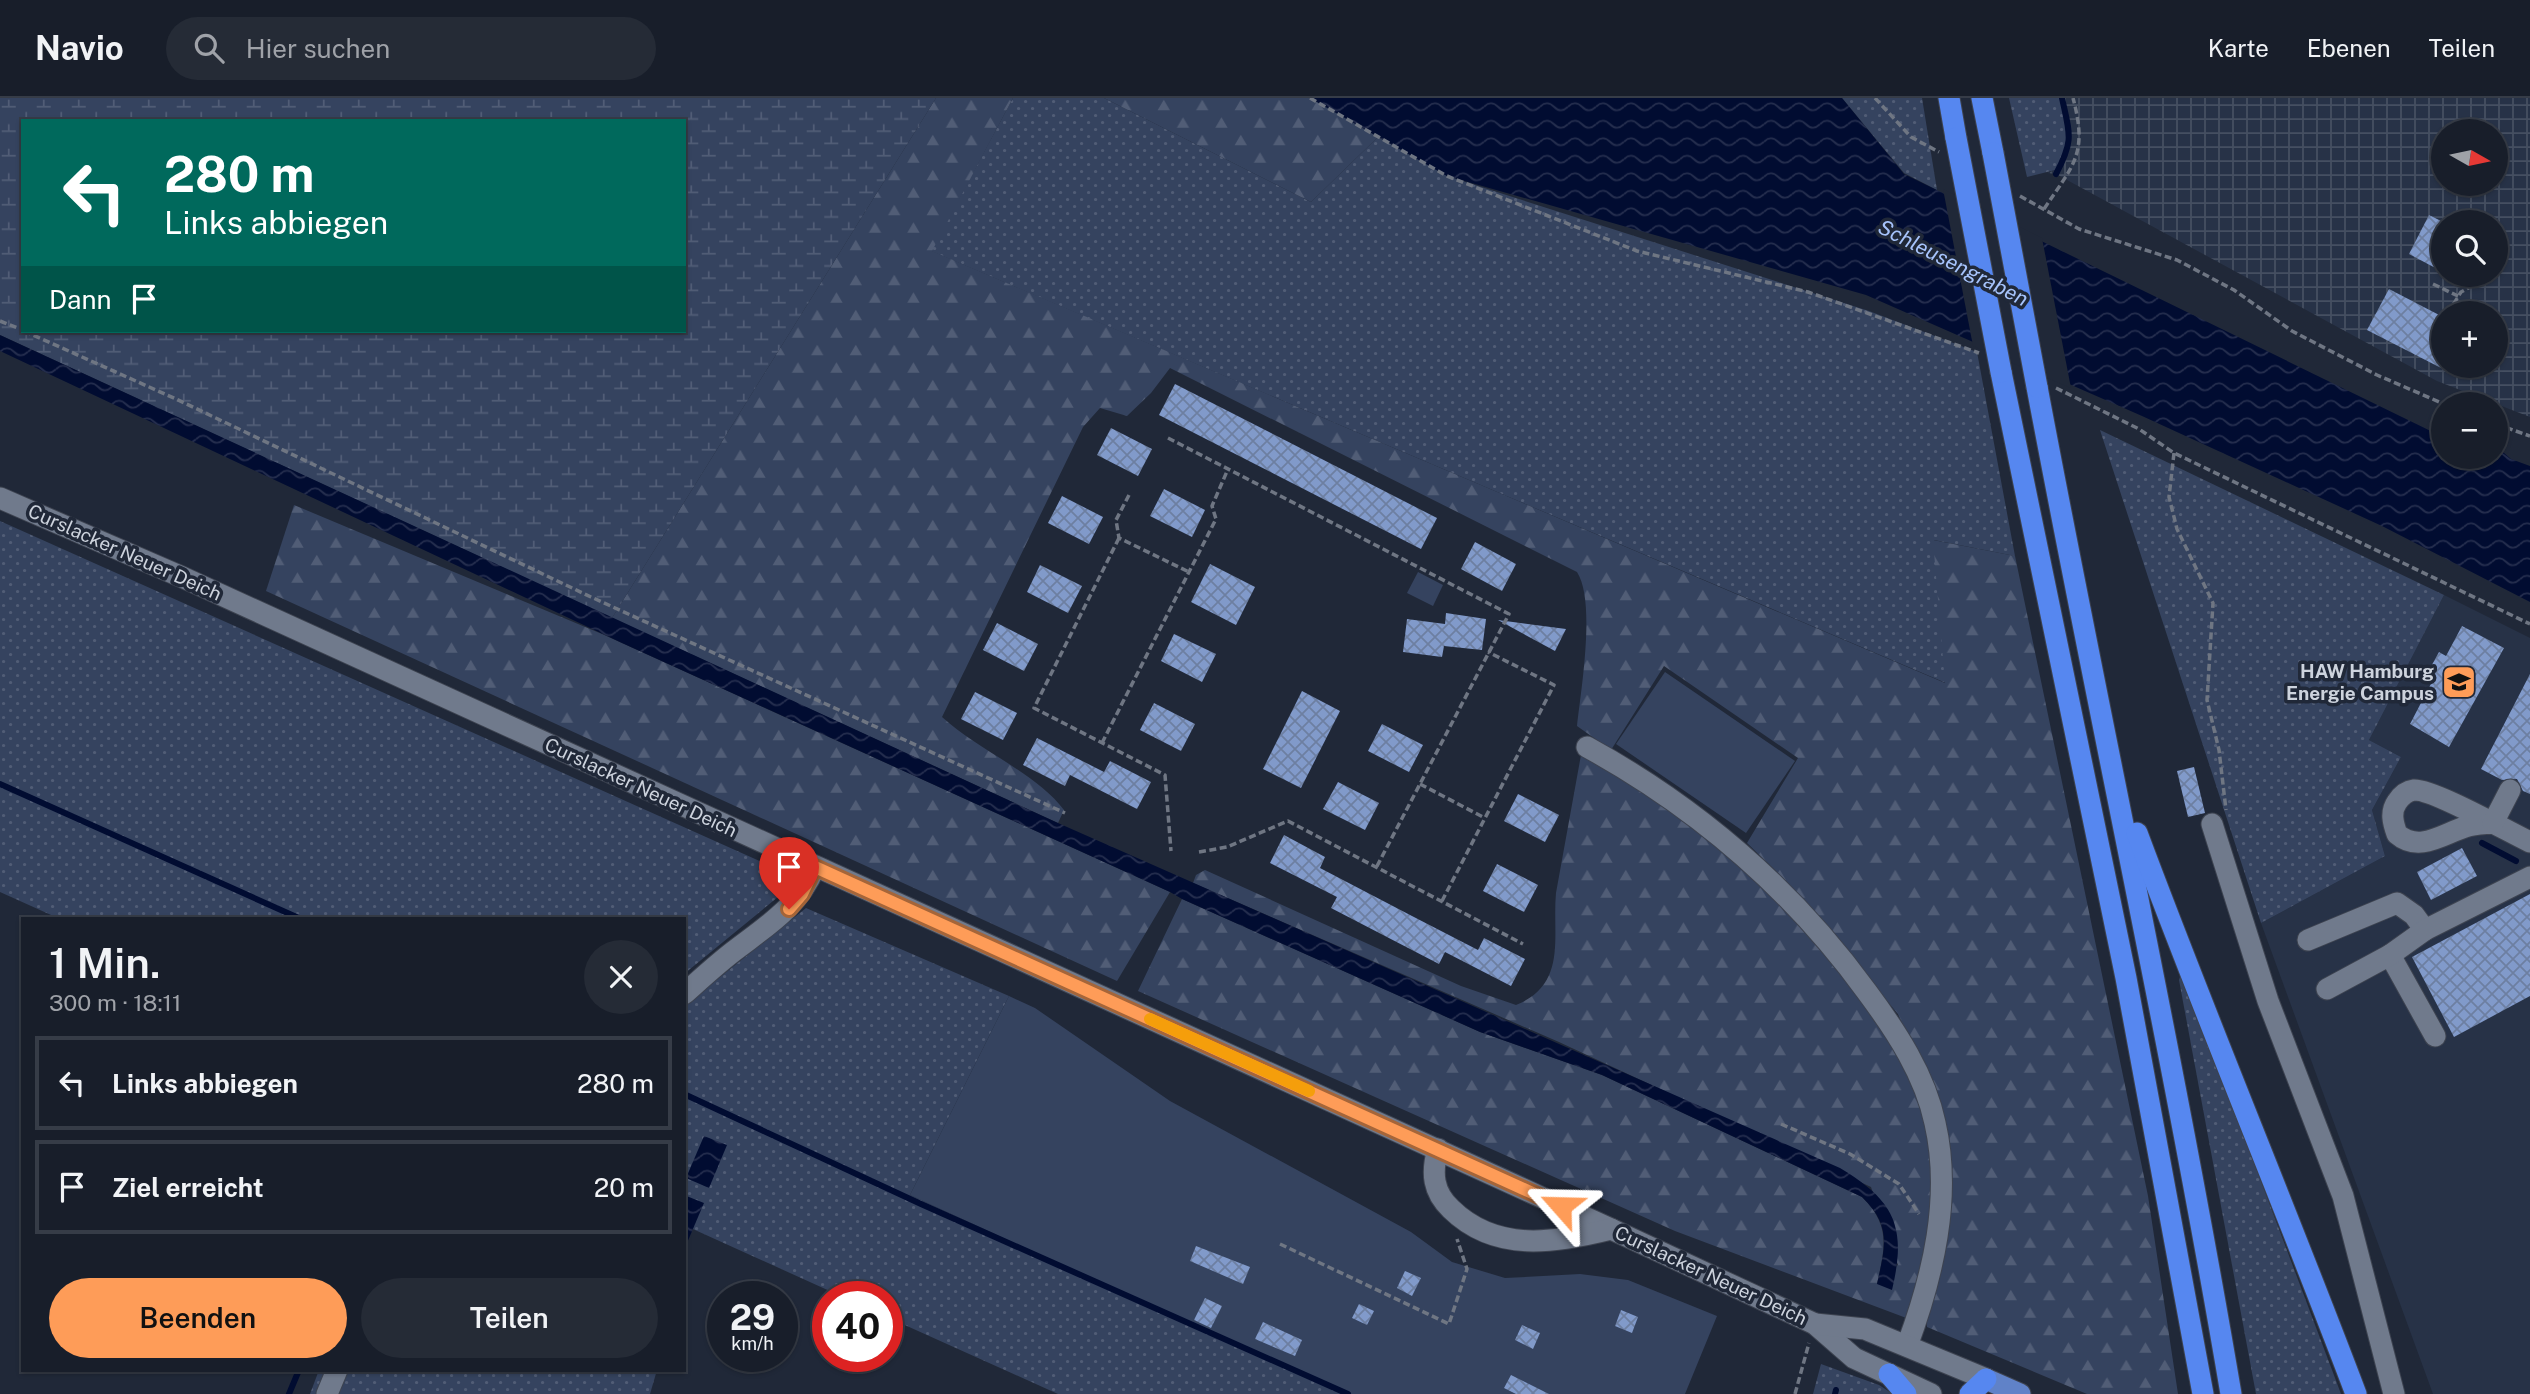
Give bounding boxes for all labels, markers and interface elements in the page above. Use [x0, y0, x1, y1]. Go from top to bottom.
search box [166, 17, 656, 80]
text: Navio [35, 29, 124, 67]
icon: search [190, 29, 228, 67]
text: Hier suchen [246, 33, 390, 64]
text: Karte [2208, 34, 2269, 62]
text: Ebenen [2307, 34, 2391, 62]
text: Teilen [2429, 34, 2495, 62]
north arrow [2431, 119, 2508, 196]
map controls [2431, 119, 2508, 469]
text: 280 m [164, 145, 314, 203]
icon: left [49, 147, 140, 238]
text: Links abbiegen [164, 204, 388, 241]
button: search [2431, 210, 2508, 287]
water label: Schleusengraben [1874, 214, 2033, 311]
icon: arrive [125, 280, 163, 318]
text: Dann [49, 284, 111, 315]
button: + [2431, 301, 2508, 378]
button: − [2431, 392, 2508, 469]
street label: Curslacker Neuer Deich [25, 499, 225, 605]
place label: HAW Hamburg Energie Campus [2286, 660, 2434, 704]
school or university icon: HAW Hamburg Energie Campus [2440, 663, 2478, 701]
street label: Curslacker Neuer Deich [542, 733, 740, 841]
pin [759, 837, 819, 909]
icon: arrive [770, 848, 808, 886]
text: 1 Min. [49, 938, 160, 987]
button: close [584, 940, 658, 1014]
text: 300 m · 18:11 [49, 989, 181, 1016]
icon: left [53, 1064, 91, 1102]
text: Links abbiegen [112, 1068, 298, 1099]
text: 280 m [577, 1068, 654, 1099]
icon: arrive [53, 1168, 91, 1206]
position arrow [1524, 1169, 1598, 1243]
text: Ziel erreicht [112, 1172, 264, 1203]
text: 20 m [594, 1172, 654, 1203]
street label: Curslacker Neuer Deich [1612, 1221, 1810, 1329]
button: Beenden [49, 1278, 347, 1358]
button: Teilen [361, 1278, 658, 1358]
speed limit sign: 40 [812, 1281, 903, 1372]
text: 29 [730, 1297, 775, 1338]
text: km/h [731, 1333, 774, 1354]

